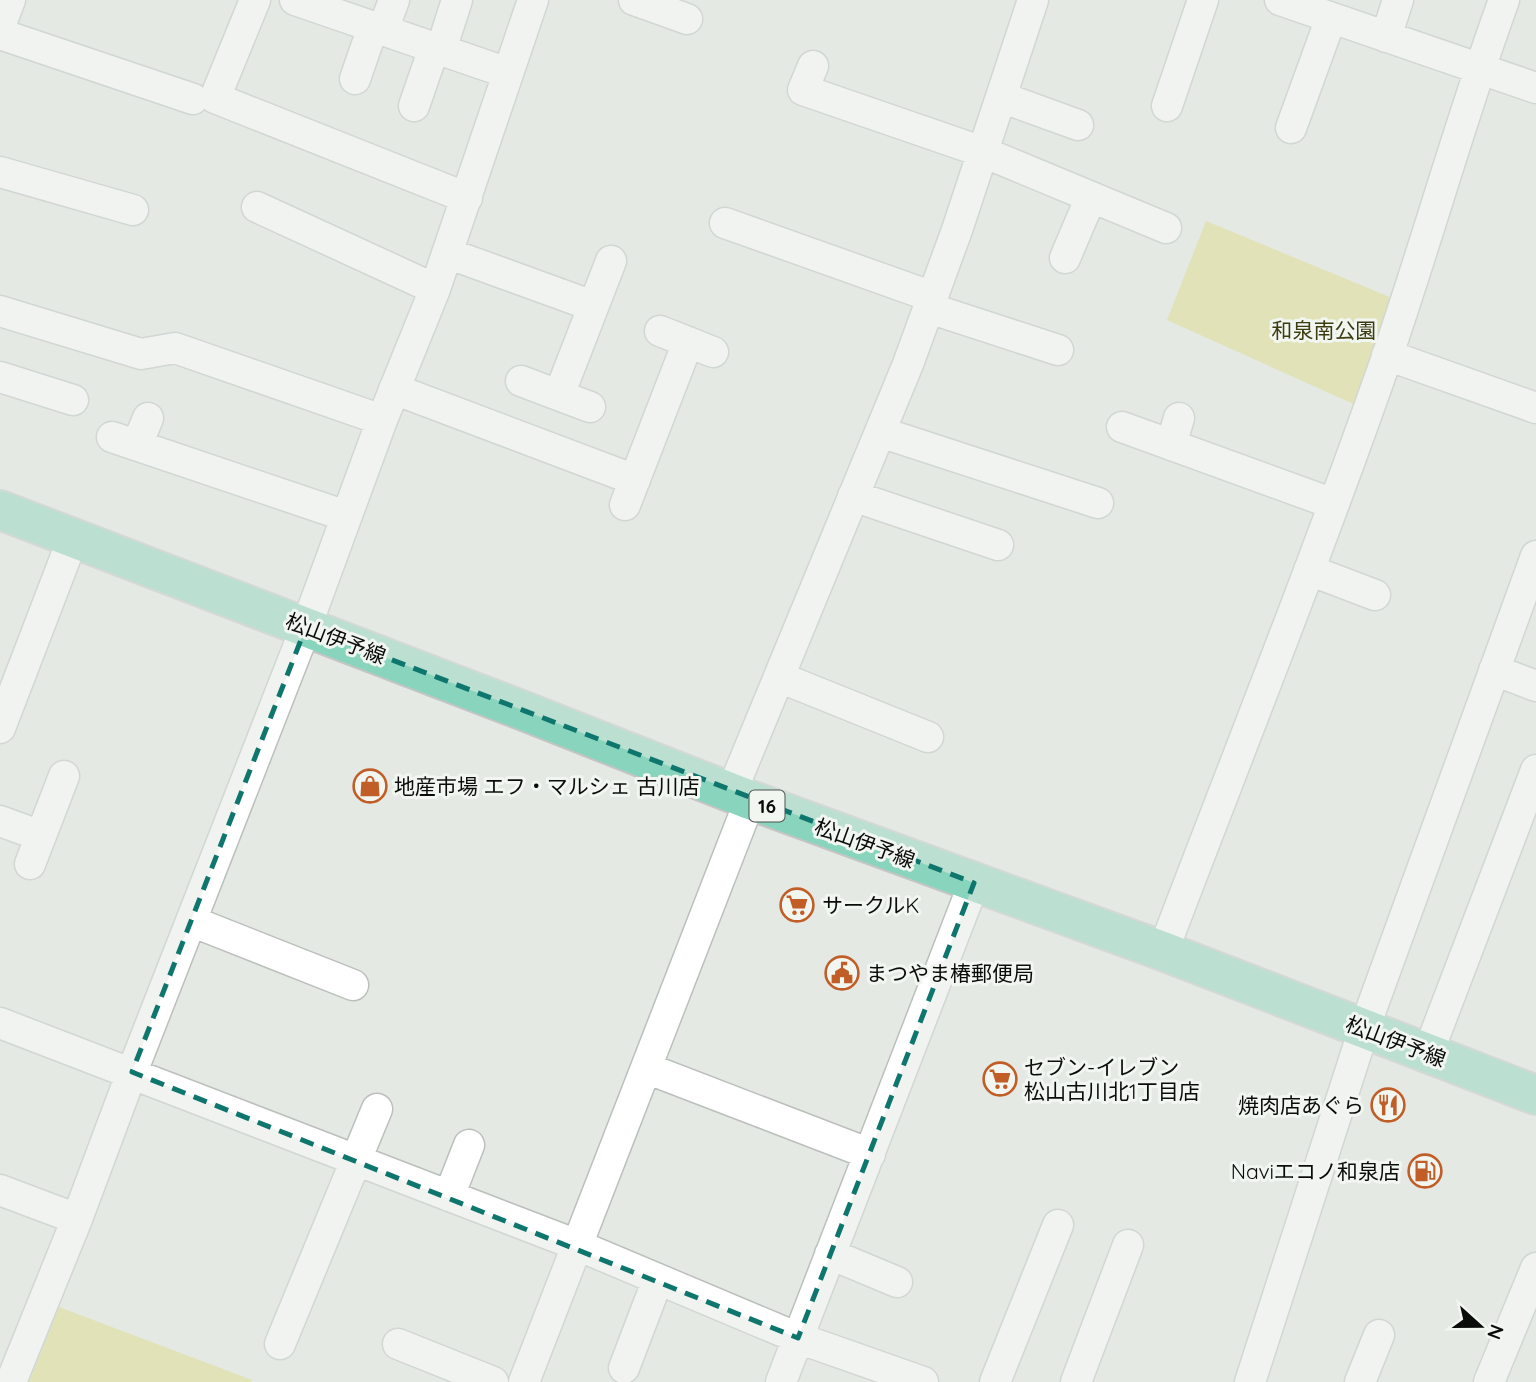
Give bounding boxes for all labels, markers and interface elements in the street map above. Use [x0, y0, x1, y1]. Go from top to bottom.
park label: 和泉南公園 [1272, 317, 1377, 343]
street label: 松山伊予線 [282, 607, 390, 669]
shop icon: 地産市場 エフ・マルシェ 古川店 [351, 767, 389, 805]
place label: 地産市場 エフ・マルシェ 古川店 [394, 773, 699, 799]
road number: 16 [750, 790, 784, 821]
street label: 松山伊予線 [811, 813, 919, 873]
supermarket icon: サークルK [778, 886, 816, 924]
place label: サークルK [822, 892, 920, 918]
public building icon: まつやま椿郵便局 [823, 954, 861, 992]
place label: まつやま椿郵便局 [866, 960, 1034, 986]
street label: 松山伊予線 [1342, 1010, 1450, 1072]
place label: セブン-イレブン 松山古川北1丁目店 [1024, 1054, 1200, 1104]
supermarket icon: セブン-イレブン 松山古川北1丁目店 [981, 1060, 1019, 1098]
restaurant icon: 焼肉店あぐら [1369, 1086, 1407, 1124]
place label: 焼肉店あぐら [1238, 1092, 1364, 1118]
fuel station icon: Naviエコノ和泉店 [1406, 1152, 1444, 1190]
place label: Naviエコノ和泉店 [1231, 1158, 1400, 1184]
north arrow [1445, 1291, 1515, 1361]
text: N [1482, 1321, 1510, 1343]

